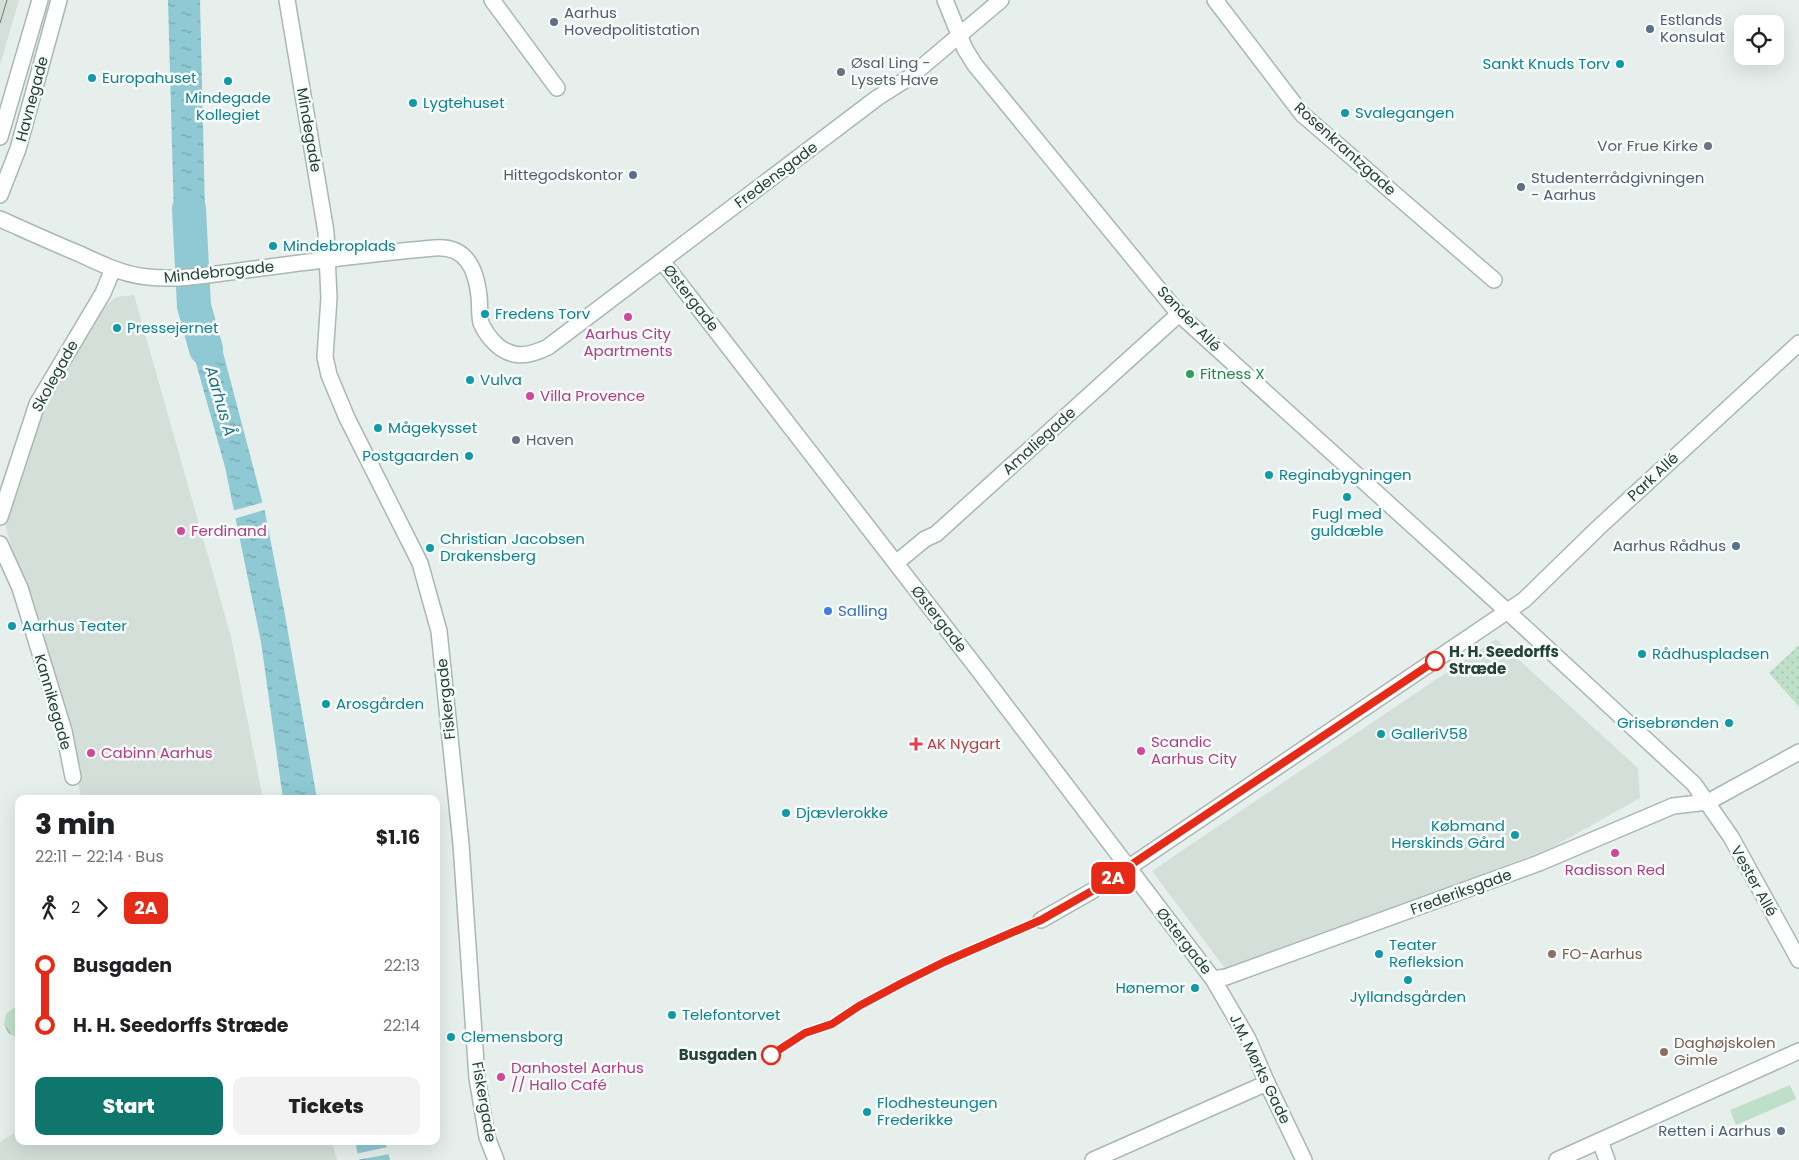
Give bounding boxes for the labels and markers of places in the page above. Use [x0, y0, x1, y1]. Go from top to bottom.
place label: Aarhus Hovedpolitistation [564, 2, 700, 40]
place label: Estlands Konsulat [1660, 9, 1725, 47]
marker: Aarhus Hovedpolitistation [548, 16, 560, 28]
marker: Estlands Konsulat [1644, 23, 1656, 35]
place label: Øsal Ling - Lysets Have [851, 52, 939, 90]
place label: Sankt Knuds Torv [1482, 53, 1611, 74]
marker: Sankt Knuds Torv [1614, 58, 1626, 70]
marker: Øsal Ling - Lysets Have [835, 66, 847, 78]
place label: Europahuset [102, 67, 197, 88]
marker: Europahuset [86, 72, 98, 84]
marker: Mindegade Kollegiet [222, 75, 234, 87]
place label: Mindegade Kollegiet [185, 87, 271, 125]
place label: Lygtehuset [423, 92, 505, 113]
marker: Lygtehuset [407, 97, 419, 109]
place label: Svalegangen [1355, 102, 1454, 123]
marker: Svalegangen [1339, 107, 1351, 119]
place label: Vor Frue Kirke [1597, 135, 1698, 156]
marker: Vor Frue Kirke [1702, 140, 1714, 152]
place label: Hittegodskontor [503, 164, 623, 185]
place label: Studenterrådgivningen - Aarhus [1531, 167, 1704, 205]
marker: Hittegodskontor [627, 169, 639, 181]
marker: Studenterrådgivningen - Aarhus [1515, 181, 1527, 193]
place label: Mindebroplads [283, 235, 396, 256]
marker: Mindebroplads [267, 240, 279, 252]
place label: Fredens Torv [495, 303, 591, 324]
marker: Fredens Torv [479, 308, 491, 320]
marker: Aarhus City Apartments [622, 311, 634, 323]
place label: Pressejernet [127, 317, 219, 338]
marker: Pressejernet [111, 322, 123, 334]
place label: Aarhus City Apartments [583, 323, 673, 361]
place label: Fitness X [1200, 363, 1265, 384]
marker: Fitness X [1184, 368, 1196, 380]
place label: Vulva [480, 369, 522, 390]
marker: Vulva [464, 374, 476, 386]
place label: Villa Provence [540, 385, 645, 406]
marker: Villa Provence [524, 390, 536, 402]
place label: Mågekysset [388, 417, 477, 438]
marker: Mågekysset [372, 422, 384, 434]
place label: Haven [526, 429, 574, 450]
marker: Haven [510, 434, 522, 446]
place label: Postgaarden [362, 445, 459, 466]
marker: Postgaarden [463, 450, 475, 462]
place label: Reginabygningen [1279, 464, 1412, 485]
marker: Reginabygningen [1263, 469, 1275, 481]
marker: Fugl med guldæble [1341, 491, 1353, 503]
place label: Fugl med guldæble [1310, 503, 1384, 541]
place label: Ferdinand [191, 520, 267, 541]
marker: Ferdinand [175, 525, 187, 537]
place label: Christian Jacobsen Drakensberg [440, 528, 585, 566]
place label: Aarhus Rådhus [1613, 535, 1726, 556]
marker: Aarhus Rådhus [1730, 540, 1742, 552]
marker: Christian Jacobsen Drakensberg [424, 542, 436, 554]
place label: Salling [838, 600, 888, 621]
marker: Salling [822, 605, 834, 617]
place label: Aarhus Teater [22, 615, 127, 636]
marker: Aarhus Teater [6, 620, 18, 632]
place label: H. H. Seedorffs Stræde [1449, 641, 1559, 679]
place label: Rådhuspladsen [1652, 643, 1769, 664]
marker: Rådhuspladsen [1636, 648, 1648, 660]
marker: H. H. Seedorffs Stræde [1425, 651, 1445, 671]
place label: Arosgården [336, 693, 424, 714]
marker: Arosgården [320, 698, 332, 710]
place label: Grisebrønden [1617, 712, 1719, 733]
marker: Grisebrønden [1723, 717, 1735, 729]
place label: GalleriV58 [1391, 723, 1468, 744]
marker: GalleriV58 [1375, 728, 1387, 740]
place label: Scandic Aarhus City [1151, 731, 1238, 769]
place label: AK Nygart [927, 733, 1000, 754]
marker: AK Nygart [909, 737, 923, 751]
place label: Cabinn Aarhus [101, 742, 213, 763]
marker: Scandic Aarhus City [1135, 745, 1147, 757]
marker: Cabinn Aarhus [85, 747, 97, 759]
place label: Djævlerokke [796, 802, 888, 823]
marker: Djævlerokke [780, 807, 792, 819]
place label: Købmand Herskinds Gård [1391, 815, 1505, 853]
marker: Købmand Herskinds Gård [1509, 829, 1521, 841]
marker: Radisson Red [1609, 847, 1621, 859]
place label: Radisson Red [1565, 859, 1665, 880]
place label: Teater Refleksion [1389, 934, 1464, 972]
place label: FO-Aarhus [1562, 943, 1643, 964]
marker: Teater Refleksion [1373, 948, 1385, 960]
marker: FO-Aarhus [1546, 948, 1558, 960]
marker: Jyllandsgården [1402, 974, 1414, 986]
place label: Hønemor [1115, 977, 1185, 998]
marker: Hønemor [1189, 982, 1201, 994]
place label: Jyllandsgården [1350, 986, 1466, 1007]
place label: Telefontorvet [682, 1004, 780, 1025]
marker: Telefontorvet [666, 1009, 678, 1021]
place label: Clemensborg [461, 1026, 563, 1047]
marker: Clemensborg [445, 1031, 457, 1043]
place label: Daghøjskolen Gimle [1674, 1032, 1776, 1070]
place label: Busgaden [679, 1044, 757, 1065]
marker: Busgaden [761, 1045, 781, 1065]
marker: Daghøjskolen Gimle [1658, 1046, 1670, 1058]
place label: Danhostel Aarhus // Hallo Café [511, 1057, 644, 1095]
marker: Danhostel Aarhus // Hallo Café [495, 1071, 507, 1083]
place label: Flodhesteungen Frederikke [877, 1092, 998, 1130]
marker: Flodhesteungen Frederikke [861, 1106, 873, 1118]
place label: Retten i Aarhus [1658, 1120, 1771, 1141]
marker: Retten i Aarhus [1775, 1125, 1787, 1137]

